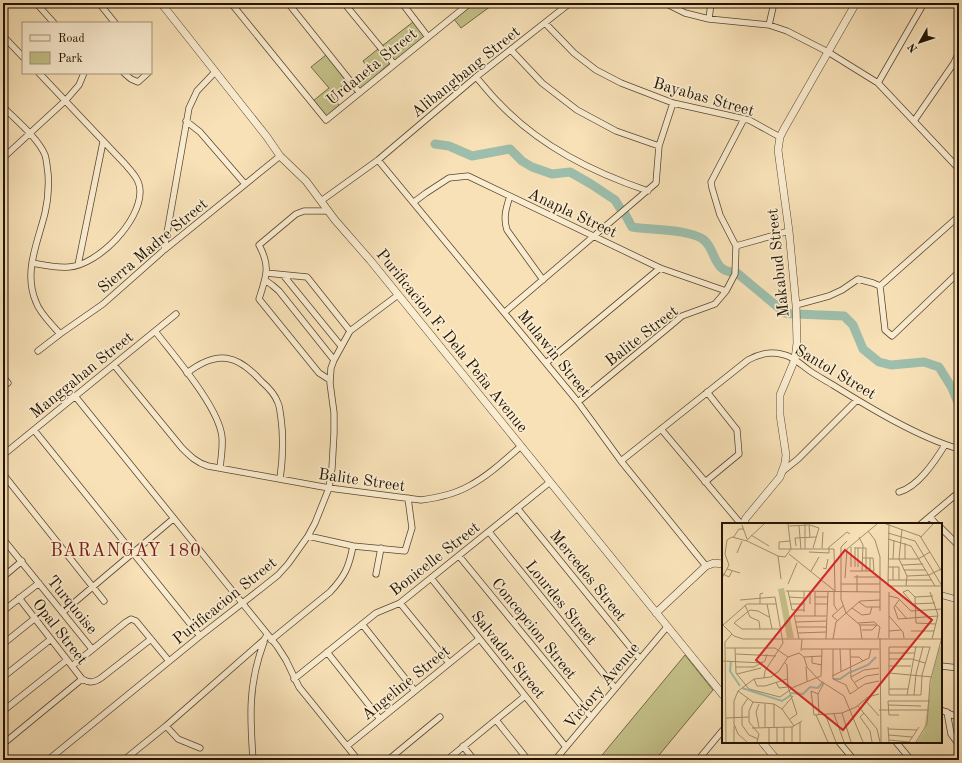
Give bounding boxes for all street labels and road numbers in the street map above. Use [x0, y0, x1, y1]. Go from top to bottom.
street label: Alibangbang Street [409, 24, 524, 121]
street label: Urdaneta Street [324, 26, 421, 109]
street label: Bayabas Street [651, 76, 756, 120]
street label: Anapla Street [525, 186, 619, 242]
street label: Sierra Madre Street [95, 196, 211, 297]
street label: Makabud Street [765, 207, 793, 318]
street label: Purificacion F. Dela Peña Avenue [373, 247, 530, 436]
street label: Balite Street [603, 303, 682, 370]
street label: Mulawin Street [514, 308, 593, 401]
street label: Manggahan Street [28, 329, 137, 422]
street label: Santol Street [792, 342, 879, 403]
street label: Balite Street [317, 467, 407, 495]
street label: Bonicelle Street [387, 519, 483, 599]
street label: Mercedes Street [546, 528, 629, 625]
street label: Purificacion Street [170, 555, 281, 648]
street label: Lourdes Street [522, 558, 599, 649]
street label: Turquoise [43, 573, 100, 637]
street label: Concepcion Street [488, 576, 579, 683]
street label: Opal Street [29, 596, 90, 668]
street label: Salvador Street [467, 608, 548, 702]
street label: Victory Avenue [562, 640, 643, 732]
street label: Angeline Street [359, 643, 454, 724]

